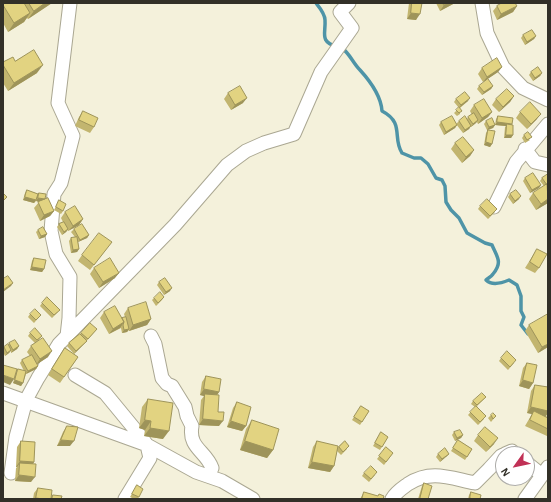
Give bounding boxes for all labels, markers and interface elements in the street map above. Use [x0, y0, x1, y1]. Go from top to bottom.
north arrow [495, 446, 535, 486]
text: N [499, 466, 512, 478]

